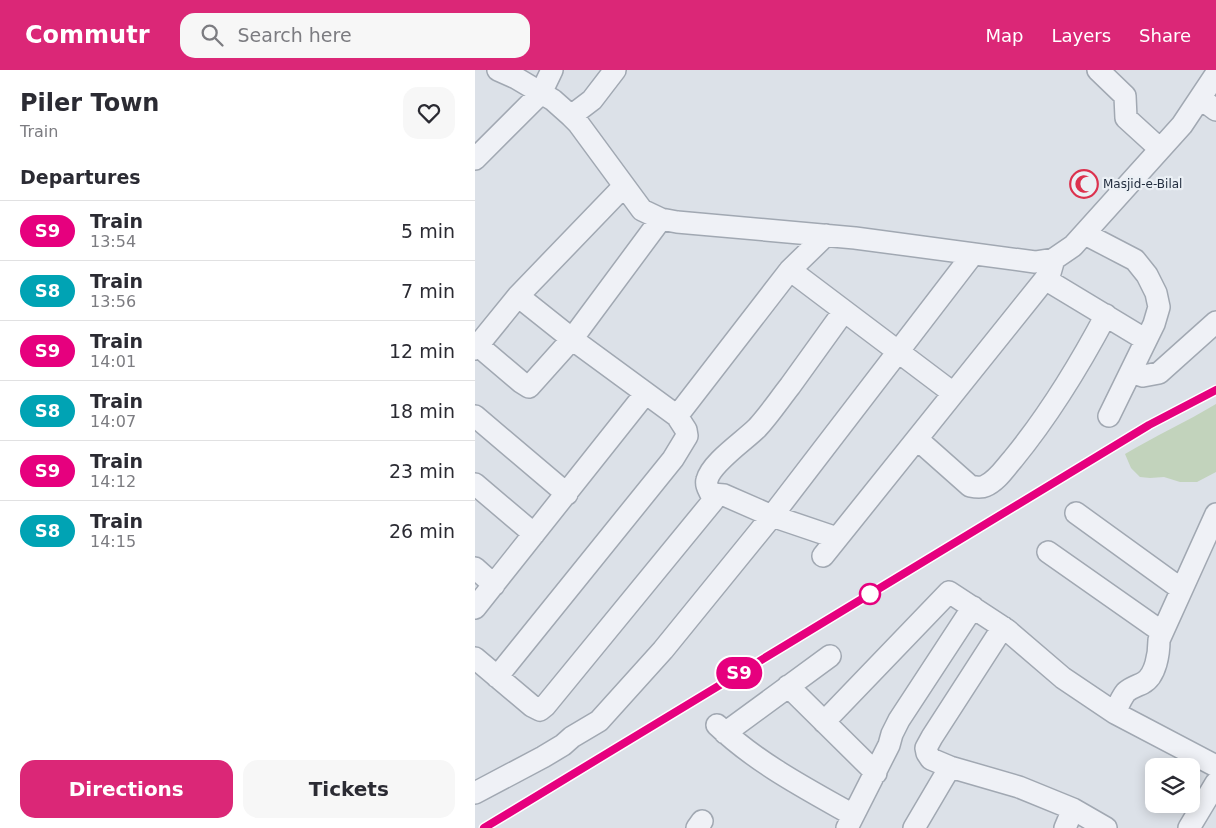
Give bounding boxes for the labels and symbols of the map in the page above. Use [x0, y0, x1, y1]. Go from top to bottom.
mosque icon: Masjid-e-Bilal [1069, 169, 1099, 199]
place label: Masjid-e-Bilal [1103, 177, 1182, 191]
unlabelled marker [859, 583, 881, 605]
line badge: S9 [717, 657, 761, 689]

